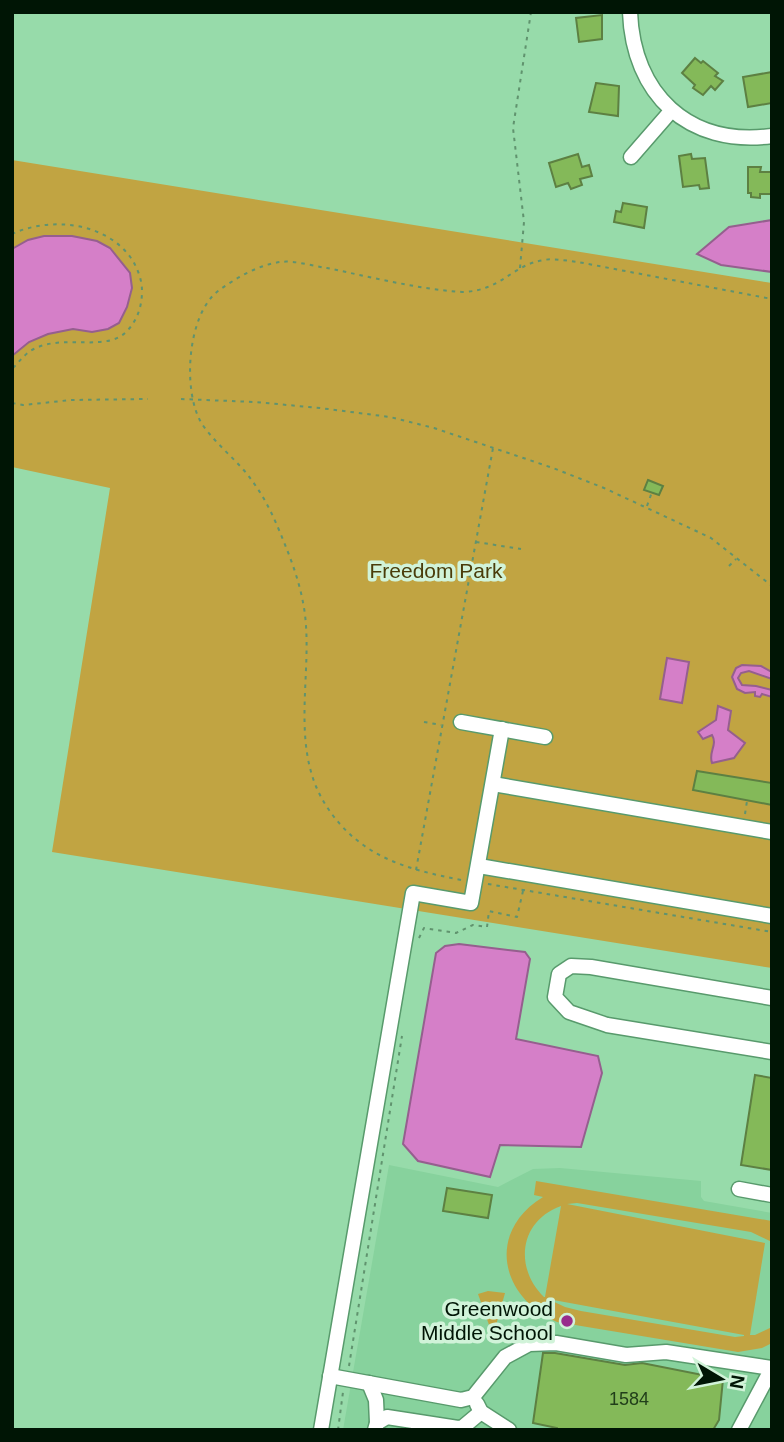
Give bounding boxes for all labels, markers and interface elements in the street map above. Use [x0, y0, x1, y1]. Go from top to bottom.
park label: Freedom Park [369, 559, 503, 582]
place label: Greenwood Middle School [421, 1297, 553, 1344]
marker: Greenwood Middle School [559, 1313, 575, 1329]
north arrow [686, 1344, 756, 1414]
text: N [726, 1373, 749, 1390]
house number: 1584 [609, 1389, 649, 1409]

